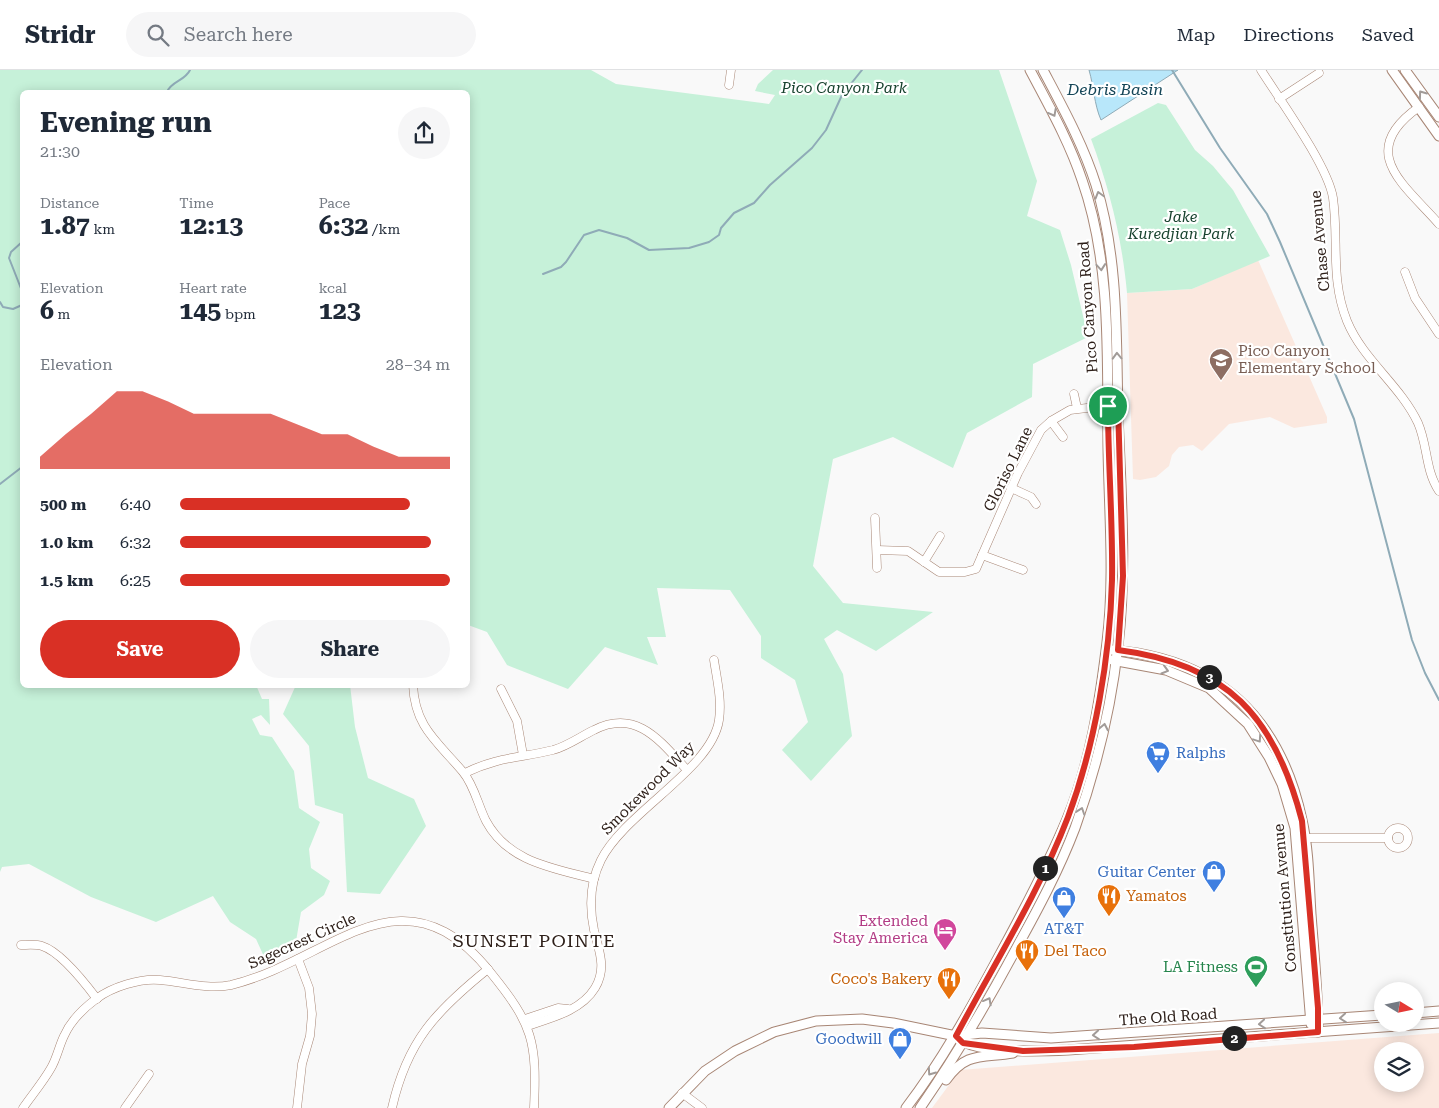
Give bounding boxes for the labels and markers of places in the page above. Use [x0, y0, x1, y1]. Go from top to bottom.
place label: Pico Canyon Elementary School [1238, 342, 1376, 377]
school or university icon: Pico Canyon Elementary School [1208, 347, 1234, 381]
pin [1087, 385, 1129, 427]
pin: 3 [1196, 664, 1222, 690]
supermarket icon: Ralphs [1145, 740, 1171, 774]
place label: Ralphs [1176, 744, 1226, 762]
pin: 1 [1032, 856, 1058, 880]
shop icon: Guitar Center [1201, 859, 1227, 893]
place label: Guitar Center [1098, 863, 1196, 881]
restaurant icon: Yamatos [1096, 883, 1122, 917]
shop icon: AT&T [1051, 885, 1077, 919]
place label: Yamatos [1126, 887, 1187, 905]
place label: Extended Stay America [833, 912, 928, 947]
hotel icon: Extended Stay America [932, 917, 958, 951]
place label: AT&T [1044, 920, 1084, 938]
restaurant icon: Del Taco [1014, 938, 1040, 972]
place label: Del Taco [1044, 942, 1107, 960]
sports icon: LA Fitness [1243, 954, 1269, 988]
place label: LA Fitness [1163, 958, 1238, 976]
restaurant icon: Coco's Bakery [936, 966, 962, 1000]
place label: Coco's Bakery [830, 970, 932, 988]
shop icon: Goodwill [887, 1026, 913, 1060]
pin: 2 [1222, 1026, 1246, 1050]
place label: Goodwill [816, 1030, 882, 1048]

